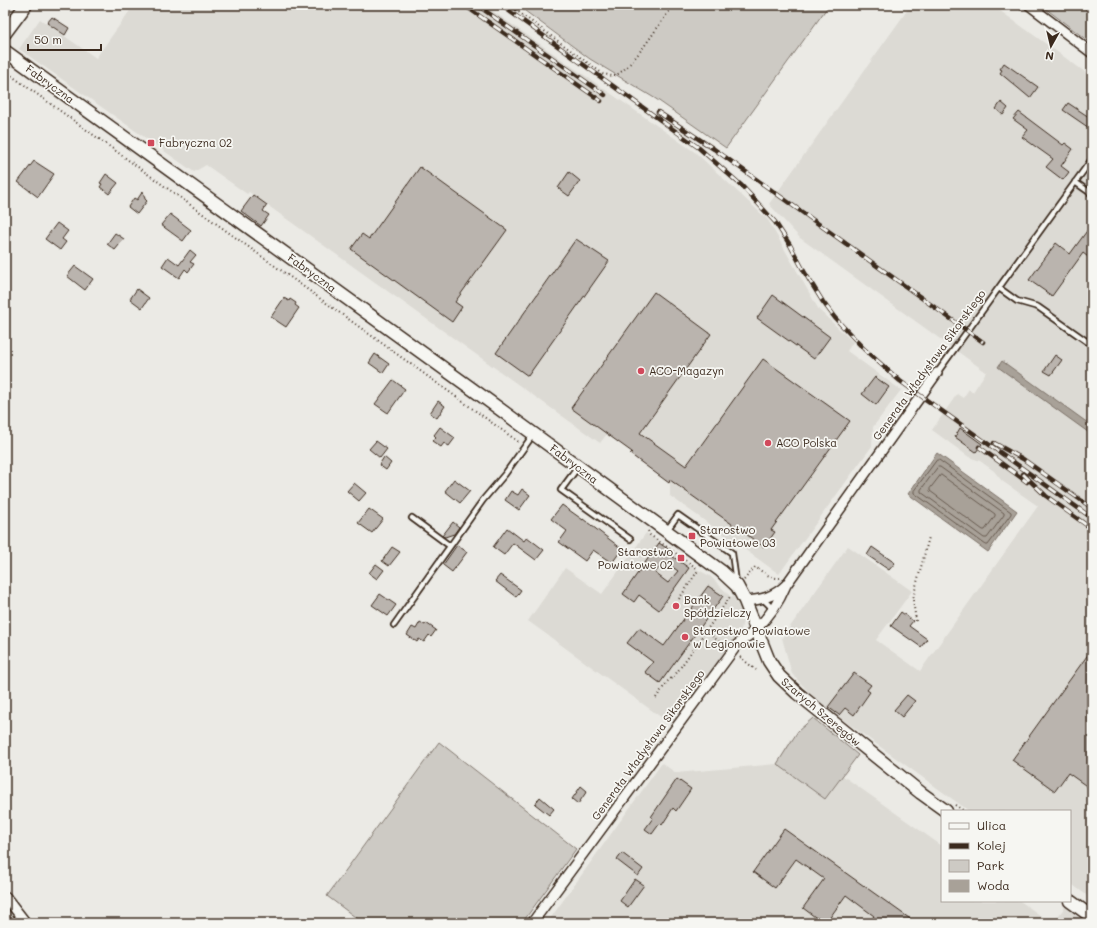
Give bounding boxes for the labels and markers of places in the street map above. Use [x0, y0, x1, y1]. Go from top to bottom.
place label: Fabryczna 02 [159, 135, 232, 150]
marker: Fabryczna 02 [146, 138, 156, 148]
place label: ACO-Magazyn [649, 363, 724, 378]
marker: ACO-Magazyn [636, 366, 646, 376]
place label: ACO Polska [776, 435, 837, 450]
marker: ACO Polska [763, 438, 773, 448]
place label: Starostwo Powiatowe 03 [700, 522, 776, 550]
marker: Starostwo Powiatowe 03 [687, 531, 697, 541]
place label: Starostwo Powiatowe 02 [598, 544, 673, 572]
marker: Starostwo Powiatowe 02 [676, 553, 686, 563]
place label: Bank Spółdzielczy [684, 592, 752, 620]
marker: Bank Spółdzielczy [671, 601, 681, 611]
place label: Starostwo Powiatowe w Legionowie [693, 623, 811, 651]
marker: Starostwo Powiatowe w Legionowie [680, 632, 690, 642]

